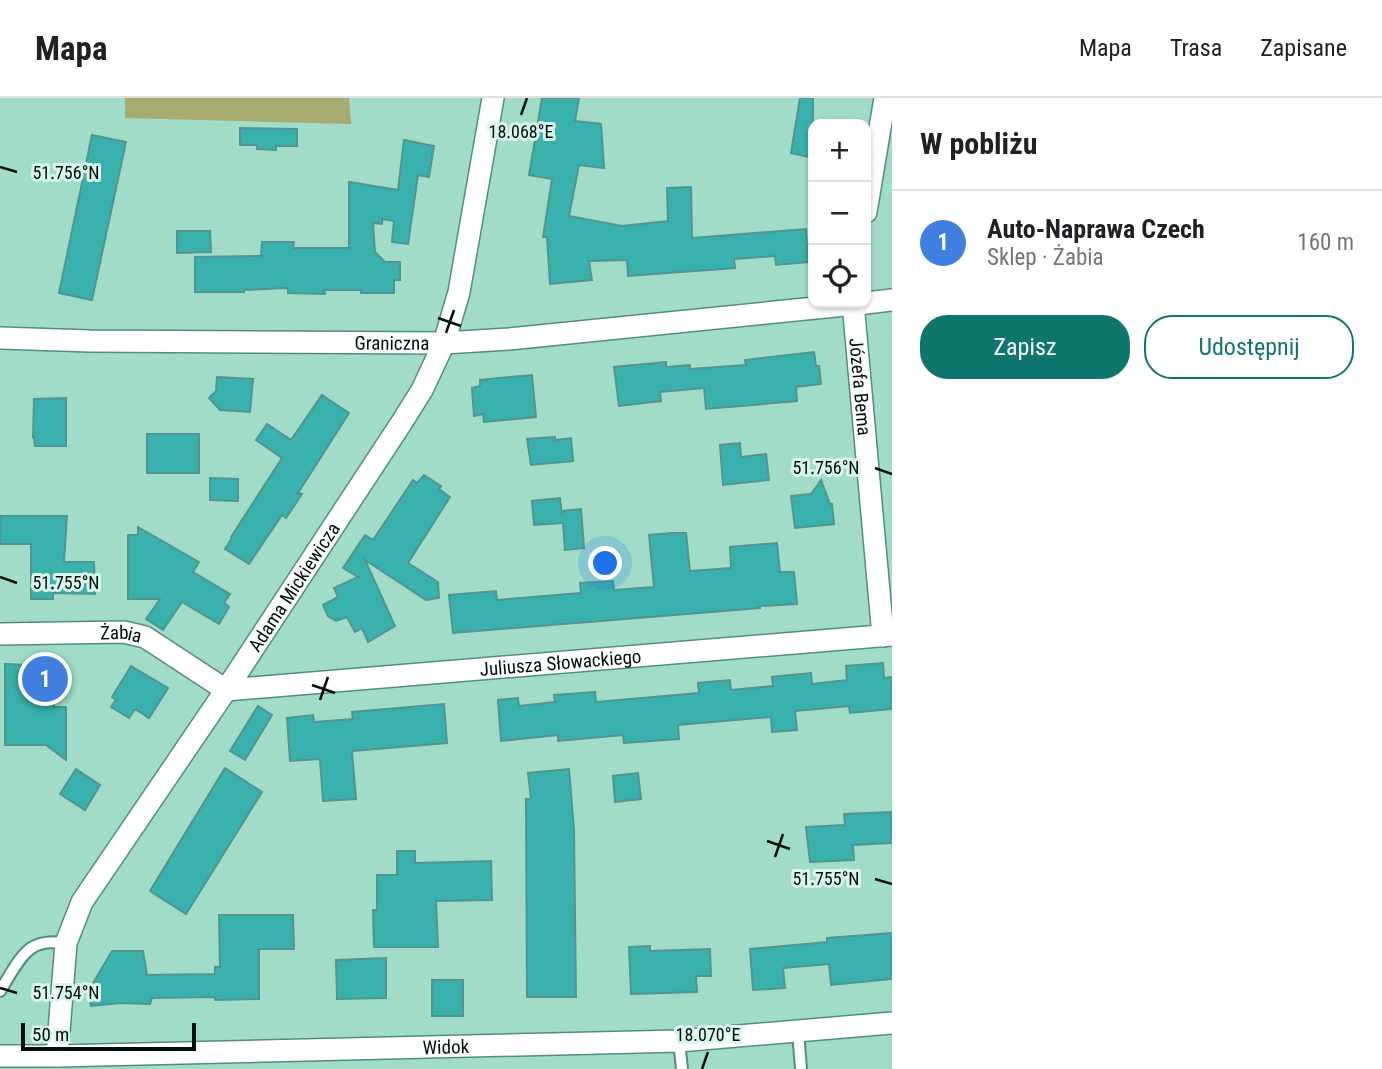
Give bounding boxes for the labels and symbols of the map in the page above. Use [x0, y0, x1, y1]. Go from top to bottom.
text: 18.068°E [489, 121, 553, 142]
text: 51.756°N [32, 162, 100, 183]
street label: Graniczna [354, 331, 429, 354]
street label: Józefa Bema [845, 337, 876, 436]
text: 51.756°N [792, 457, 860, 478]
street label: Adama Mickiewicza [243, 518, 344, 656]
your location [588, 546, 622, 580]
text: 51.755°N [32, 572, 100, 593]
street label: Żabia [100, 620, 144, 647]
street label: Juliusza Słowackiego [479, 644, 642, 681]
pin: 1 [22, 653, 68, 705]
text: 51.755°N [792, 868, 860, 889]
text: 51.754°N [32, 982, 100, 1003]
scale bar [21, 1020, 196, 1052]
text: 18.070°E [676, 1024, 740, 1045]
street label: Widok [422, 1035, 470, 1059]

